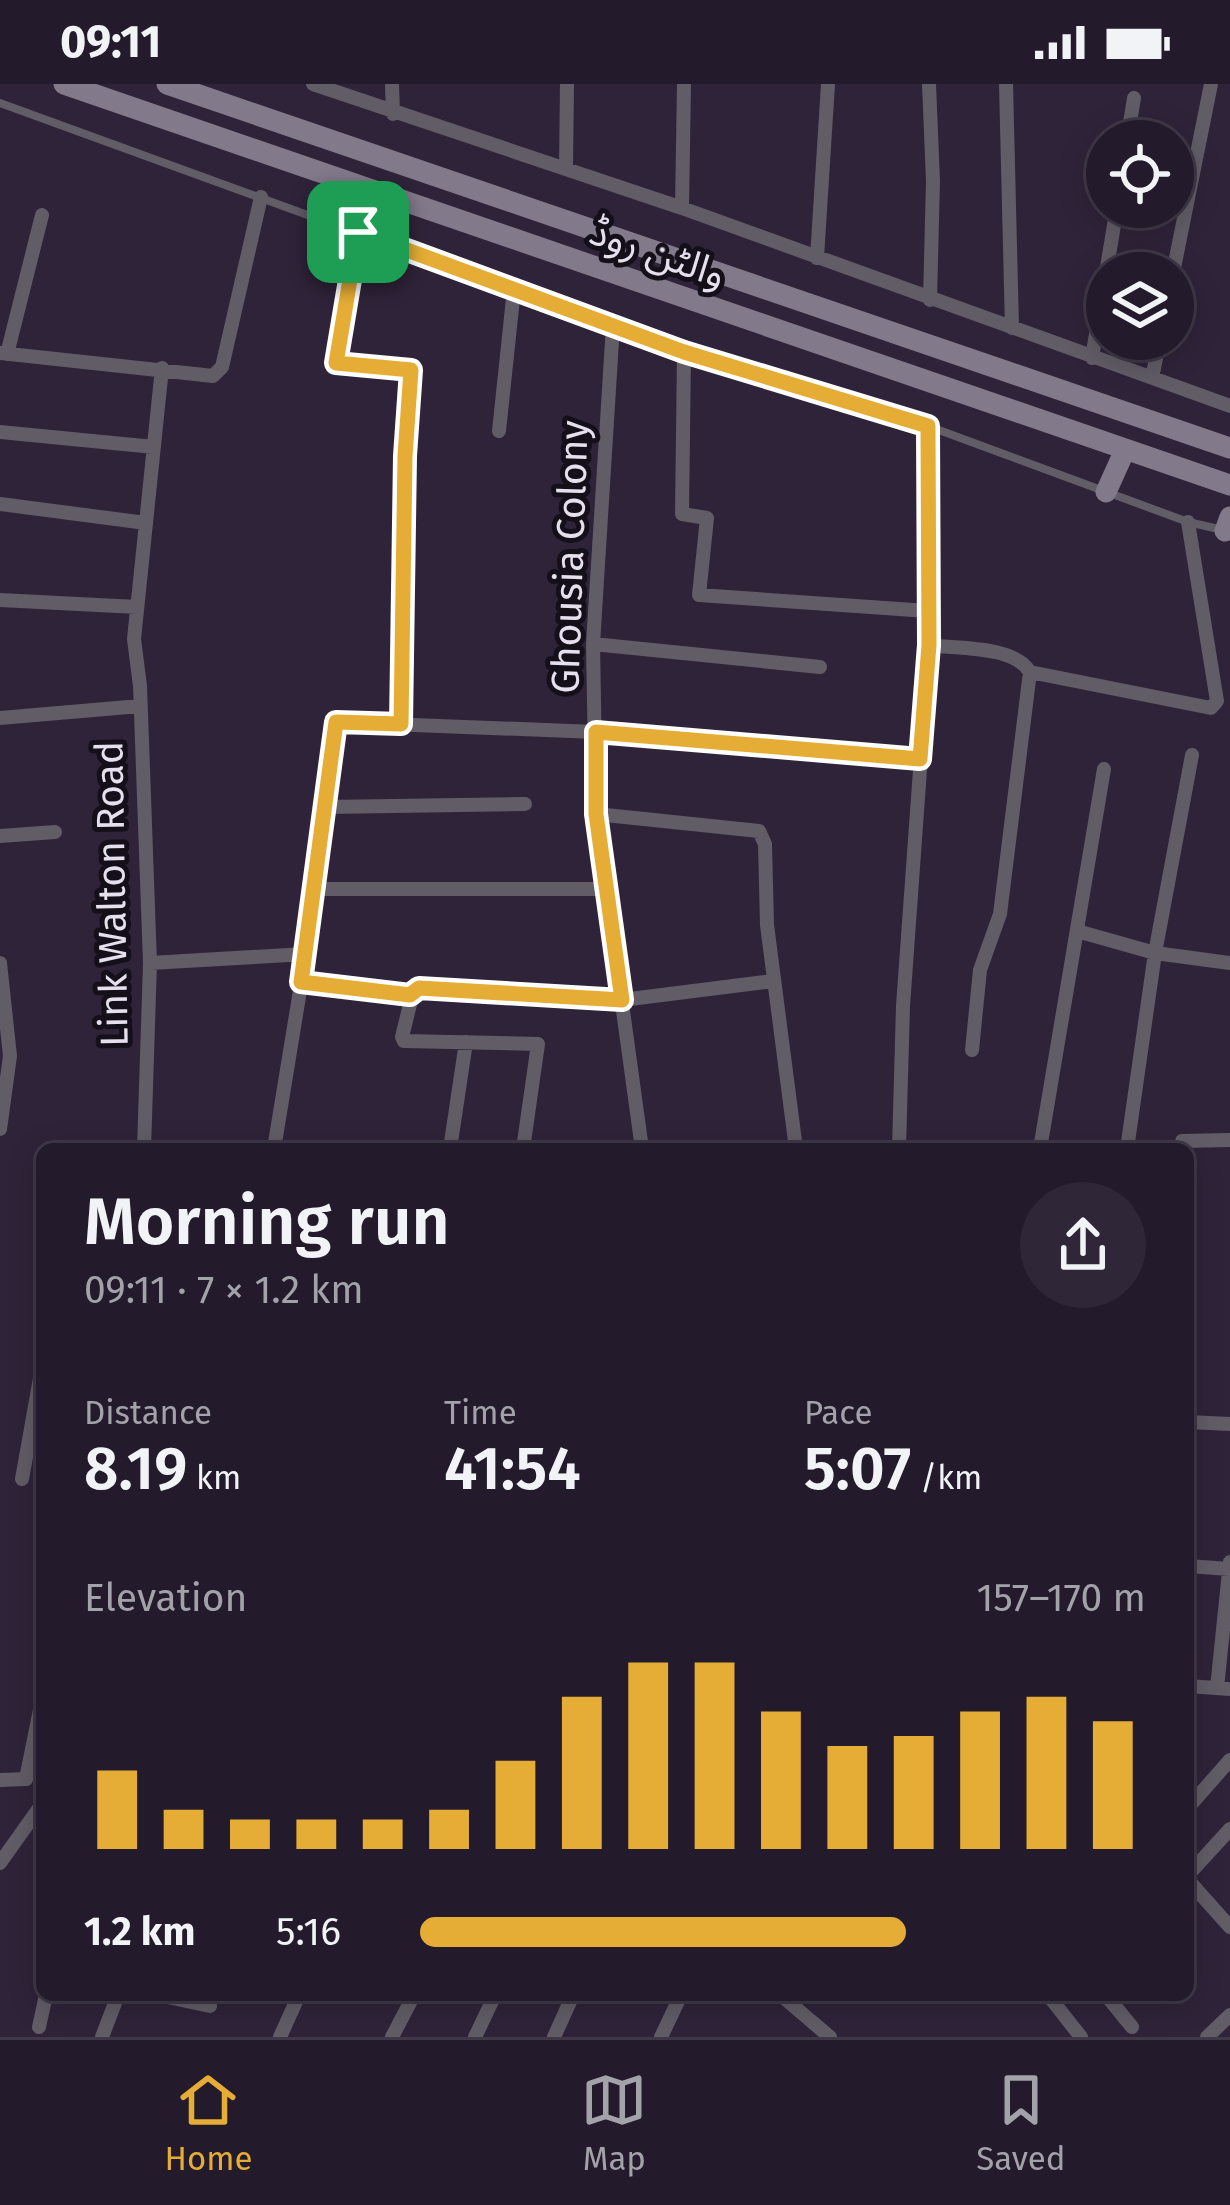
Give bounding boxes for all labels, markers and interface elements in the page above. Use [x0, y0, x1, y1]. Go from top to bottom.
text: 09:11 [60, 15, 161, 69]
map controls [1086, 120, 1194, 360]
button: locate [1086, 120, 1194, 228]
pin [307, 181, 409, 283]
icon: arrive [325, 199, 391, 265]
street label: والٹن روڈ [584, 208, 732, 298]
button: layers [1086, 252, 1194, 360]
street label: Ghousia Colony [542, 420, 598, 694]
street label: Link Walton Road [86, 740, 138, 1048]
text: Morning run [84, 1182, 450, 1261]
button: share [1020, 1182, 1146, 1308]
text: 09:11 · 7 × 1.2 km [84, 1267, 364, 1313]
text: Distance [84, 1393, 212, 1433]
text: Time [444, 1393, 517, 1433]
text: Pace [804, 1393, 872, 1433]
text: 8.19 [84, 1433, 187, 1505]
text: 41:54 [444, 1433, 581, 1505]
text: 5:07 [804, 1433, 911, 1505]
text: km [187, 1458, 241, 1498]
text: /km [911, 1458, 982, 1498]
text: Elevation [84, 1575, 247, 1621]
text: 157–170 m [976, 1575, 1146, 1621]
text: 1.2 km [84, 1909, 195, 1955]
text: 5:16 [276, 1909, 341, 1955]
tab: Home [164, 2067, 252, 2179]
tab: Map [581, 2067, 647, 2179]
tab: Saved [976, 2067, 1066, 2179]

